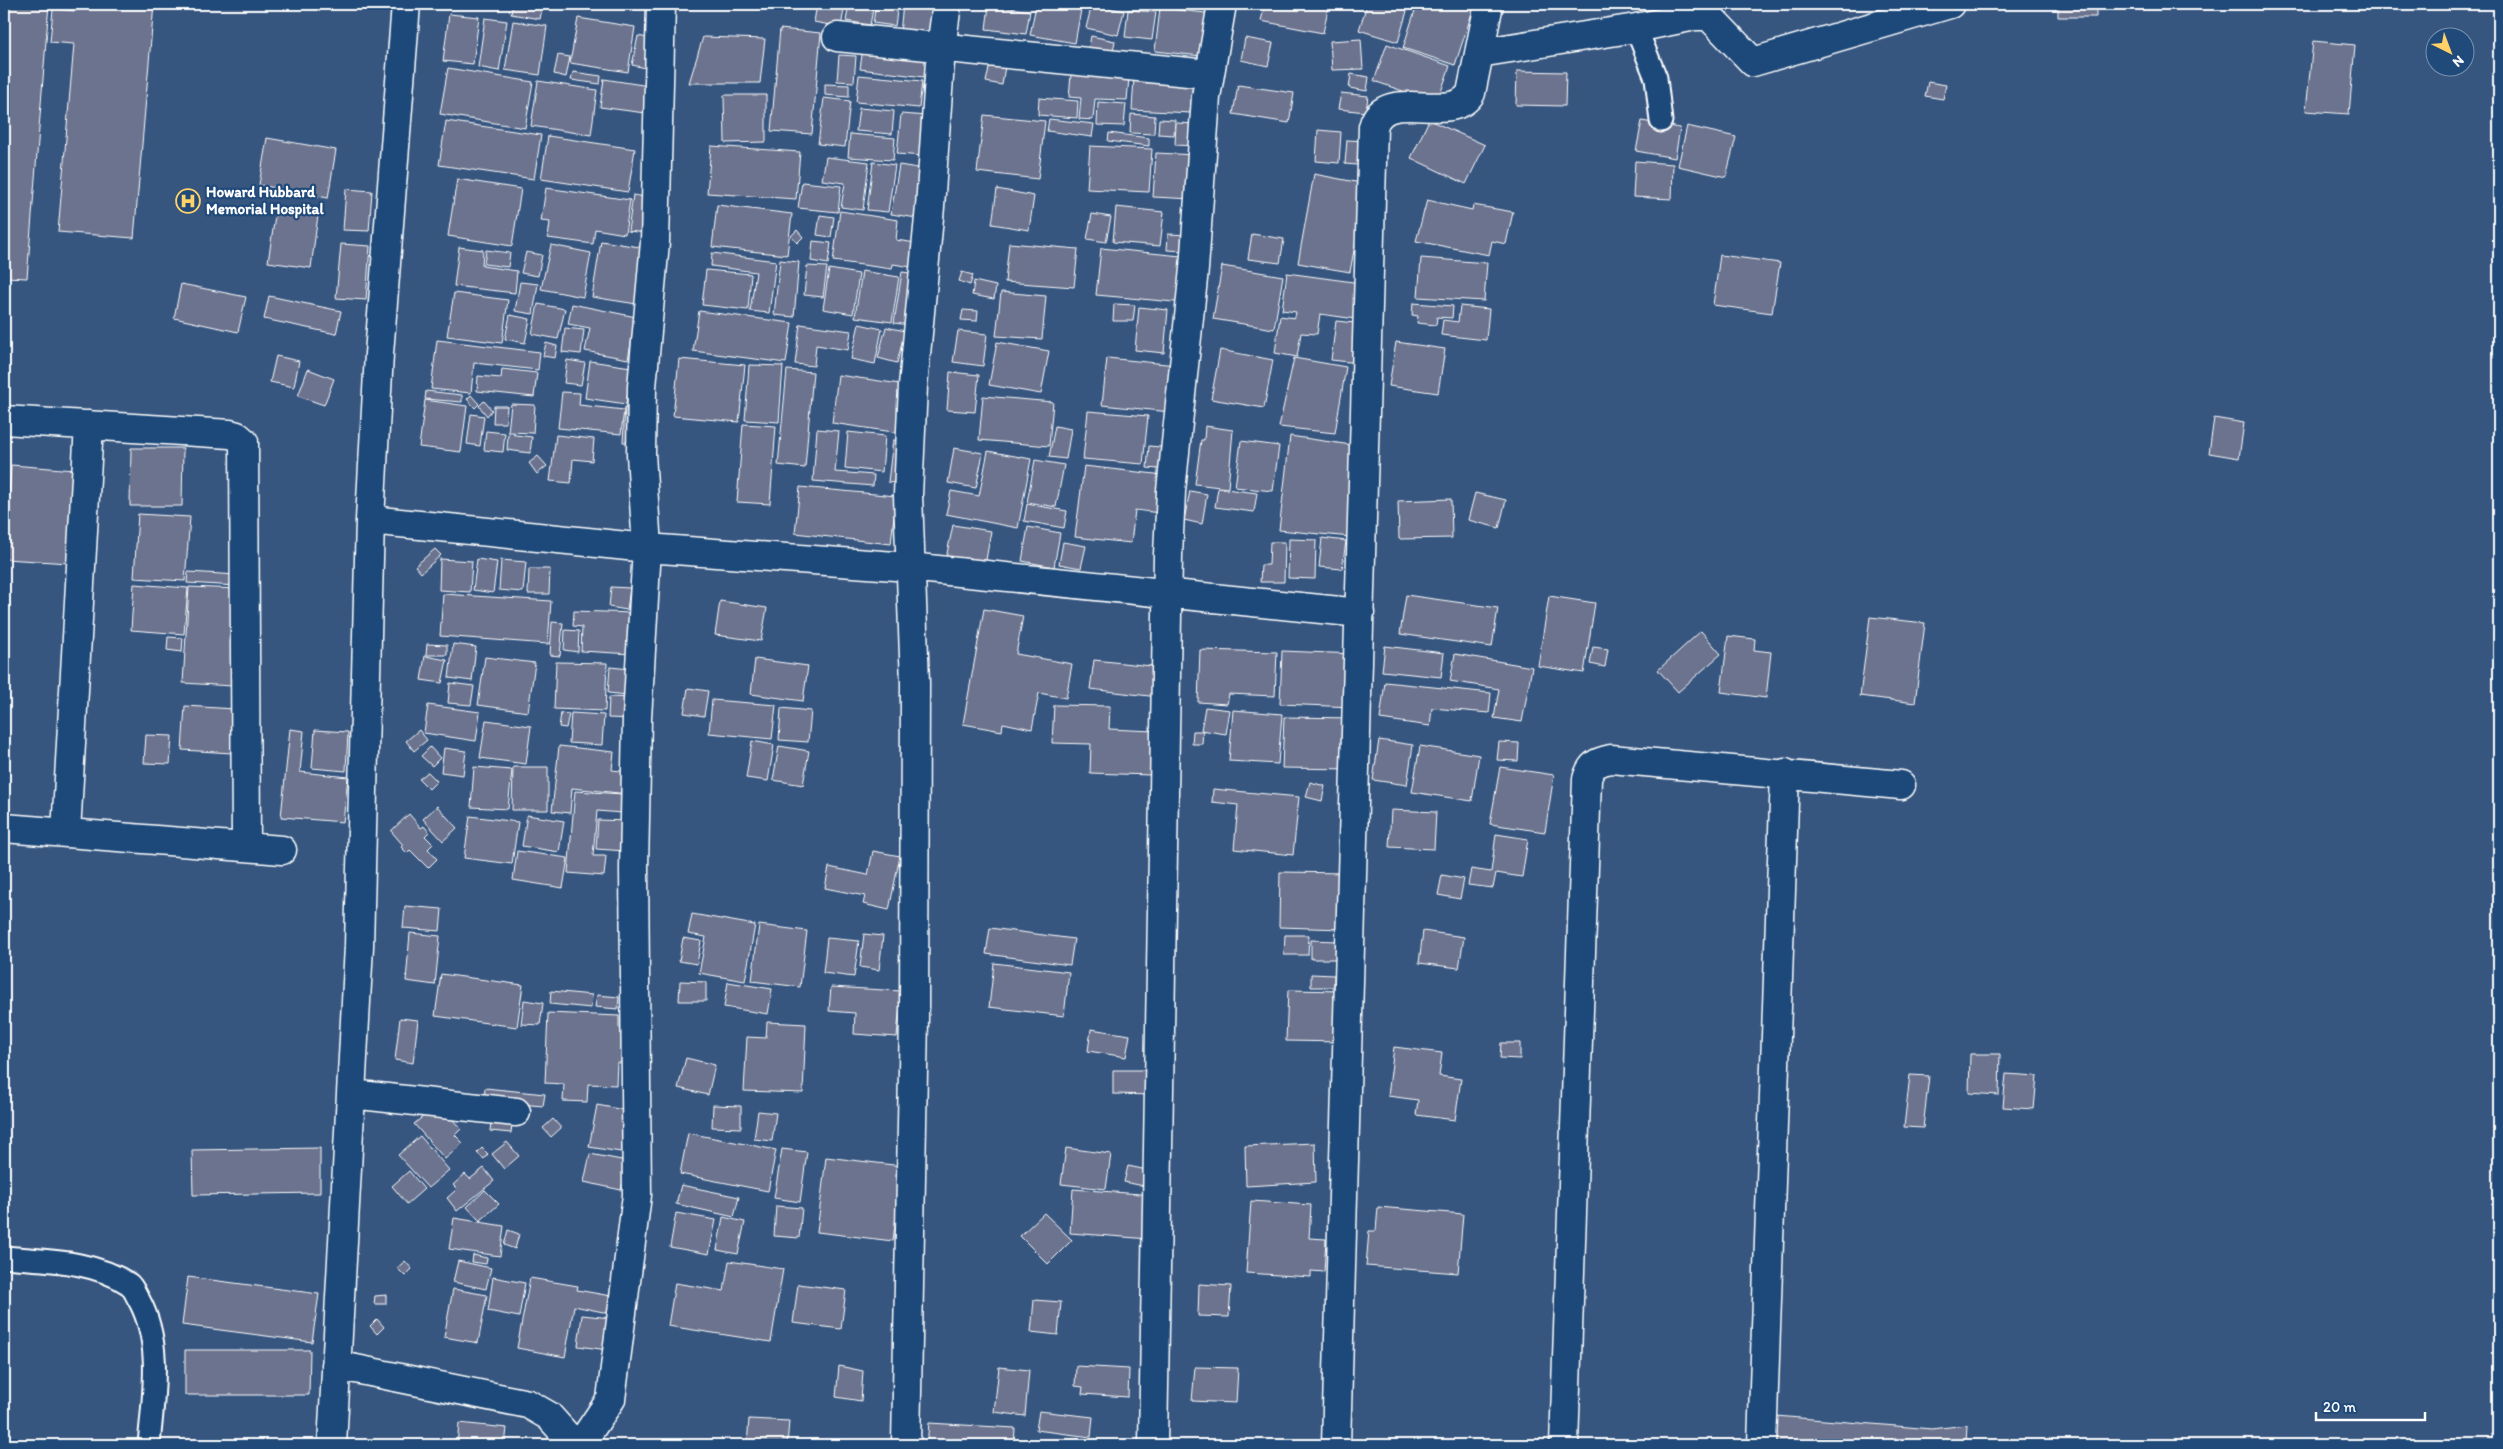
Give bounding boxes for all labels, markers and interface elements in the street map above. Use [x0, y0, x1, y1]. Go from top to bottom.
north arrow [2426, 28, 2476, 78]
text: N [2449, 52, 2468, 71]
place label: Howard Hubbard Memorial Hospital [206, 183, 324, 219]
hospital icon: Howard Hubbard Memorial Hospital [175, 188, 201, 214]
scale bar [2316, 1389, 2424, 1421]
text: 20 m [2323, 1398, 2357, 1416]

